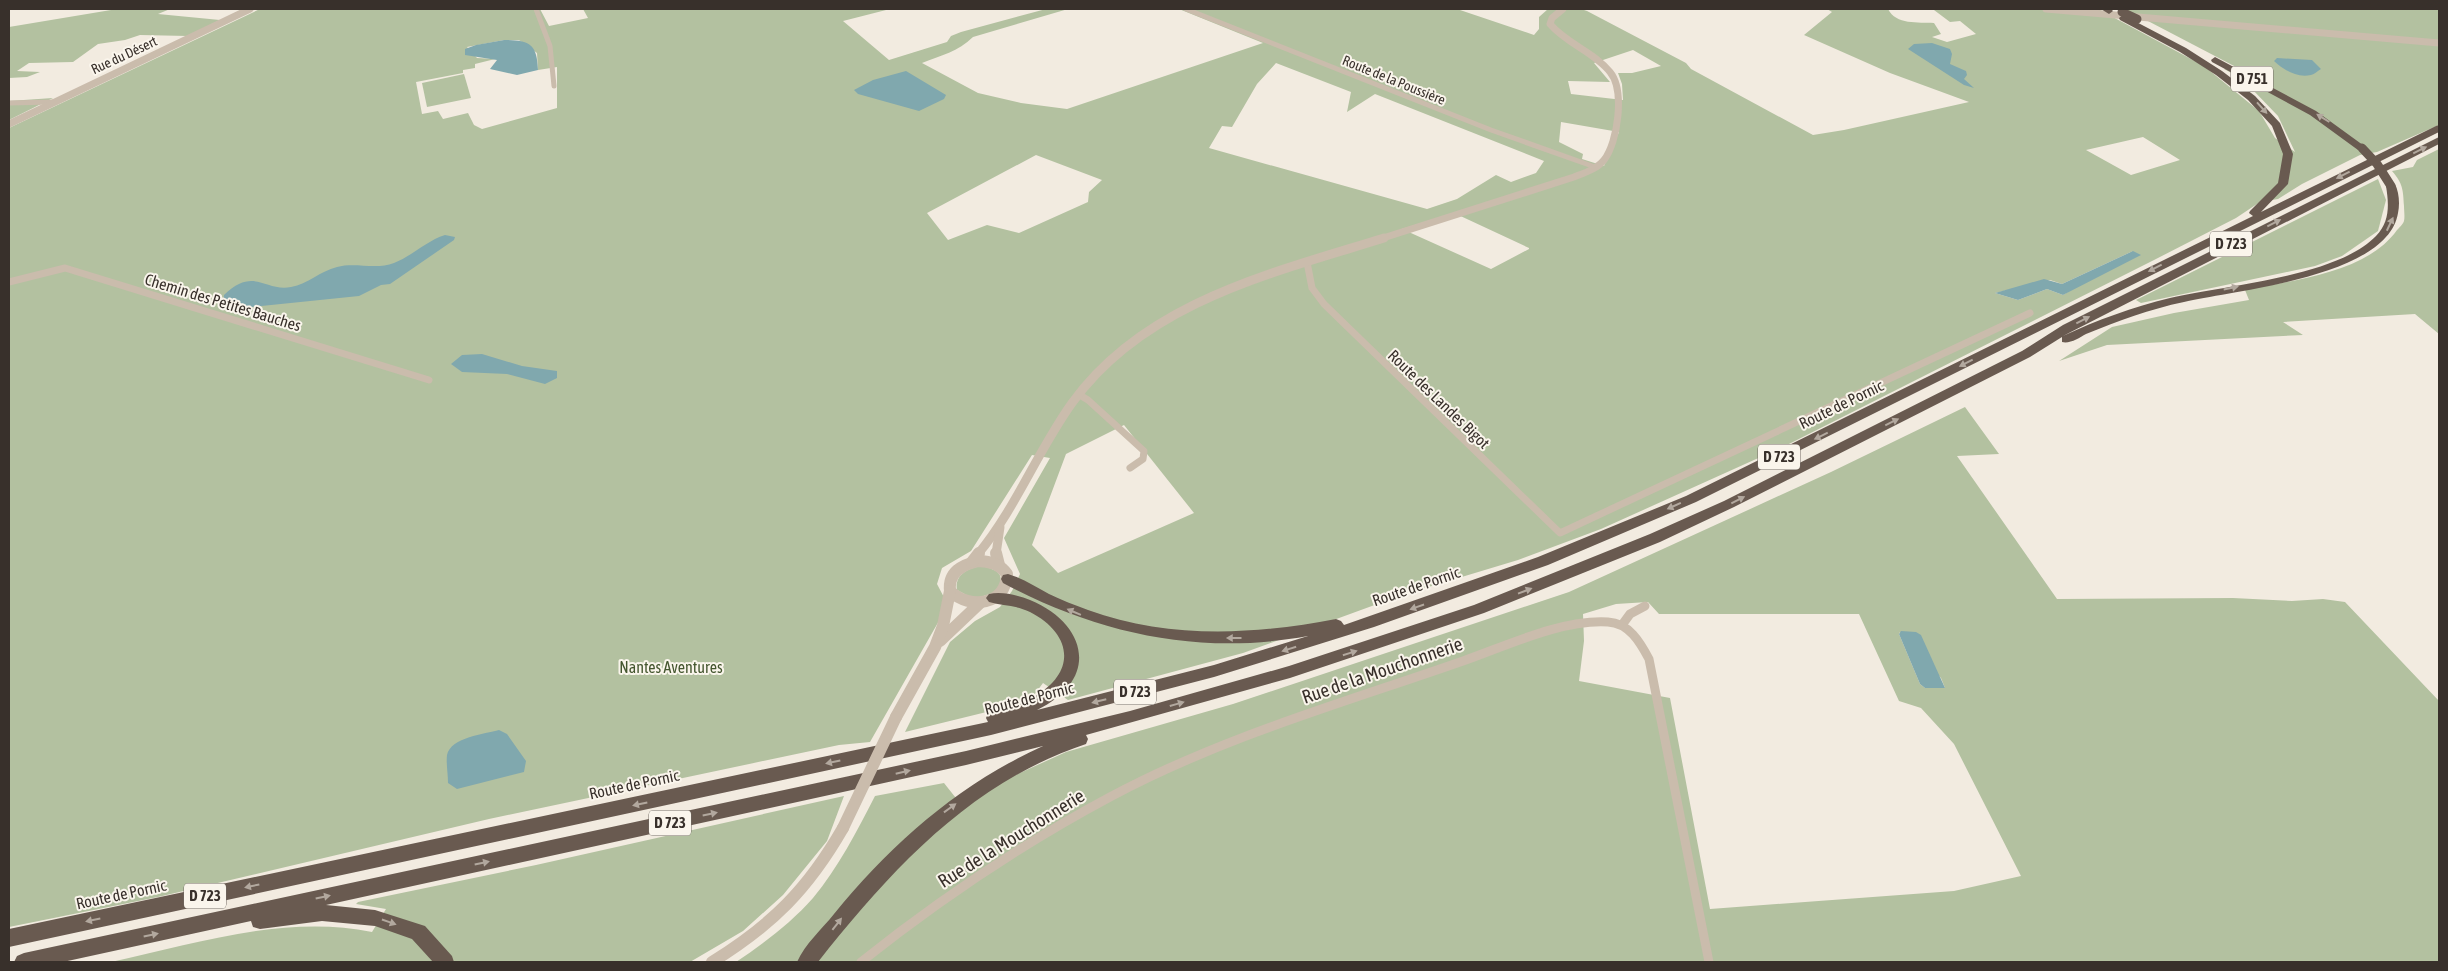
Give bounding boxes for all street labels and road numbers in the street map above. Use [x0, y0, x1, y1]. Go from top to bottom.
street label: Rue du Désert [89, 33, 159, 77]
street label: Route de la Poussière [1340, 52, 1448, 108]
road number: D 751 [2231, 66, 2273, 92]
road number: D 723 [2210, 232, 2252, 256]
street label: Chemin des Petites Bauches [143, 270, 304, 334]
street label: Route des Landes Bigot [1384, 346, 1494, 453]
street label: Route de Pornic [1796, 376, 1886, 432]
road number: D 723 [1758, 444, 1800, 470]
street label: Route de Pornic [1370, 563, 1462, 609]
street label: Rue de la Mouchonnerie [1299, 632, 1465, 708]
street label: Route de Pornic [982, 678, 1076, 718]
road number: D 723 [1114, 680, 1156, 704]
street label: Route de Pornic [587, 766, 681, 802]
street label: Rue de la Mouchonnerie [934, 784, 1088, 892]
road number: D 723 [649, 810, 691, 836]
street label: Route de Pornic [74, 876, 168, 912]
road number: D 723 [184, 884, 226, 908]

